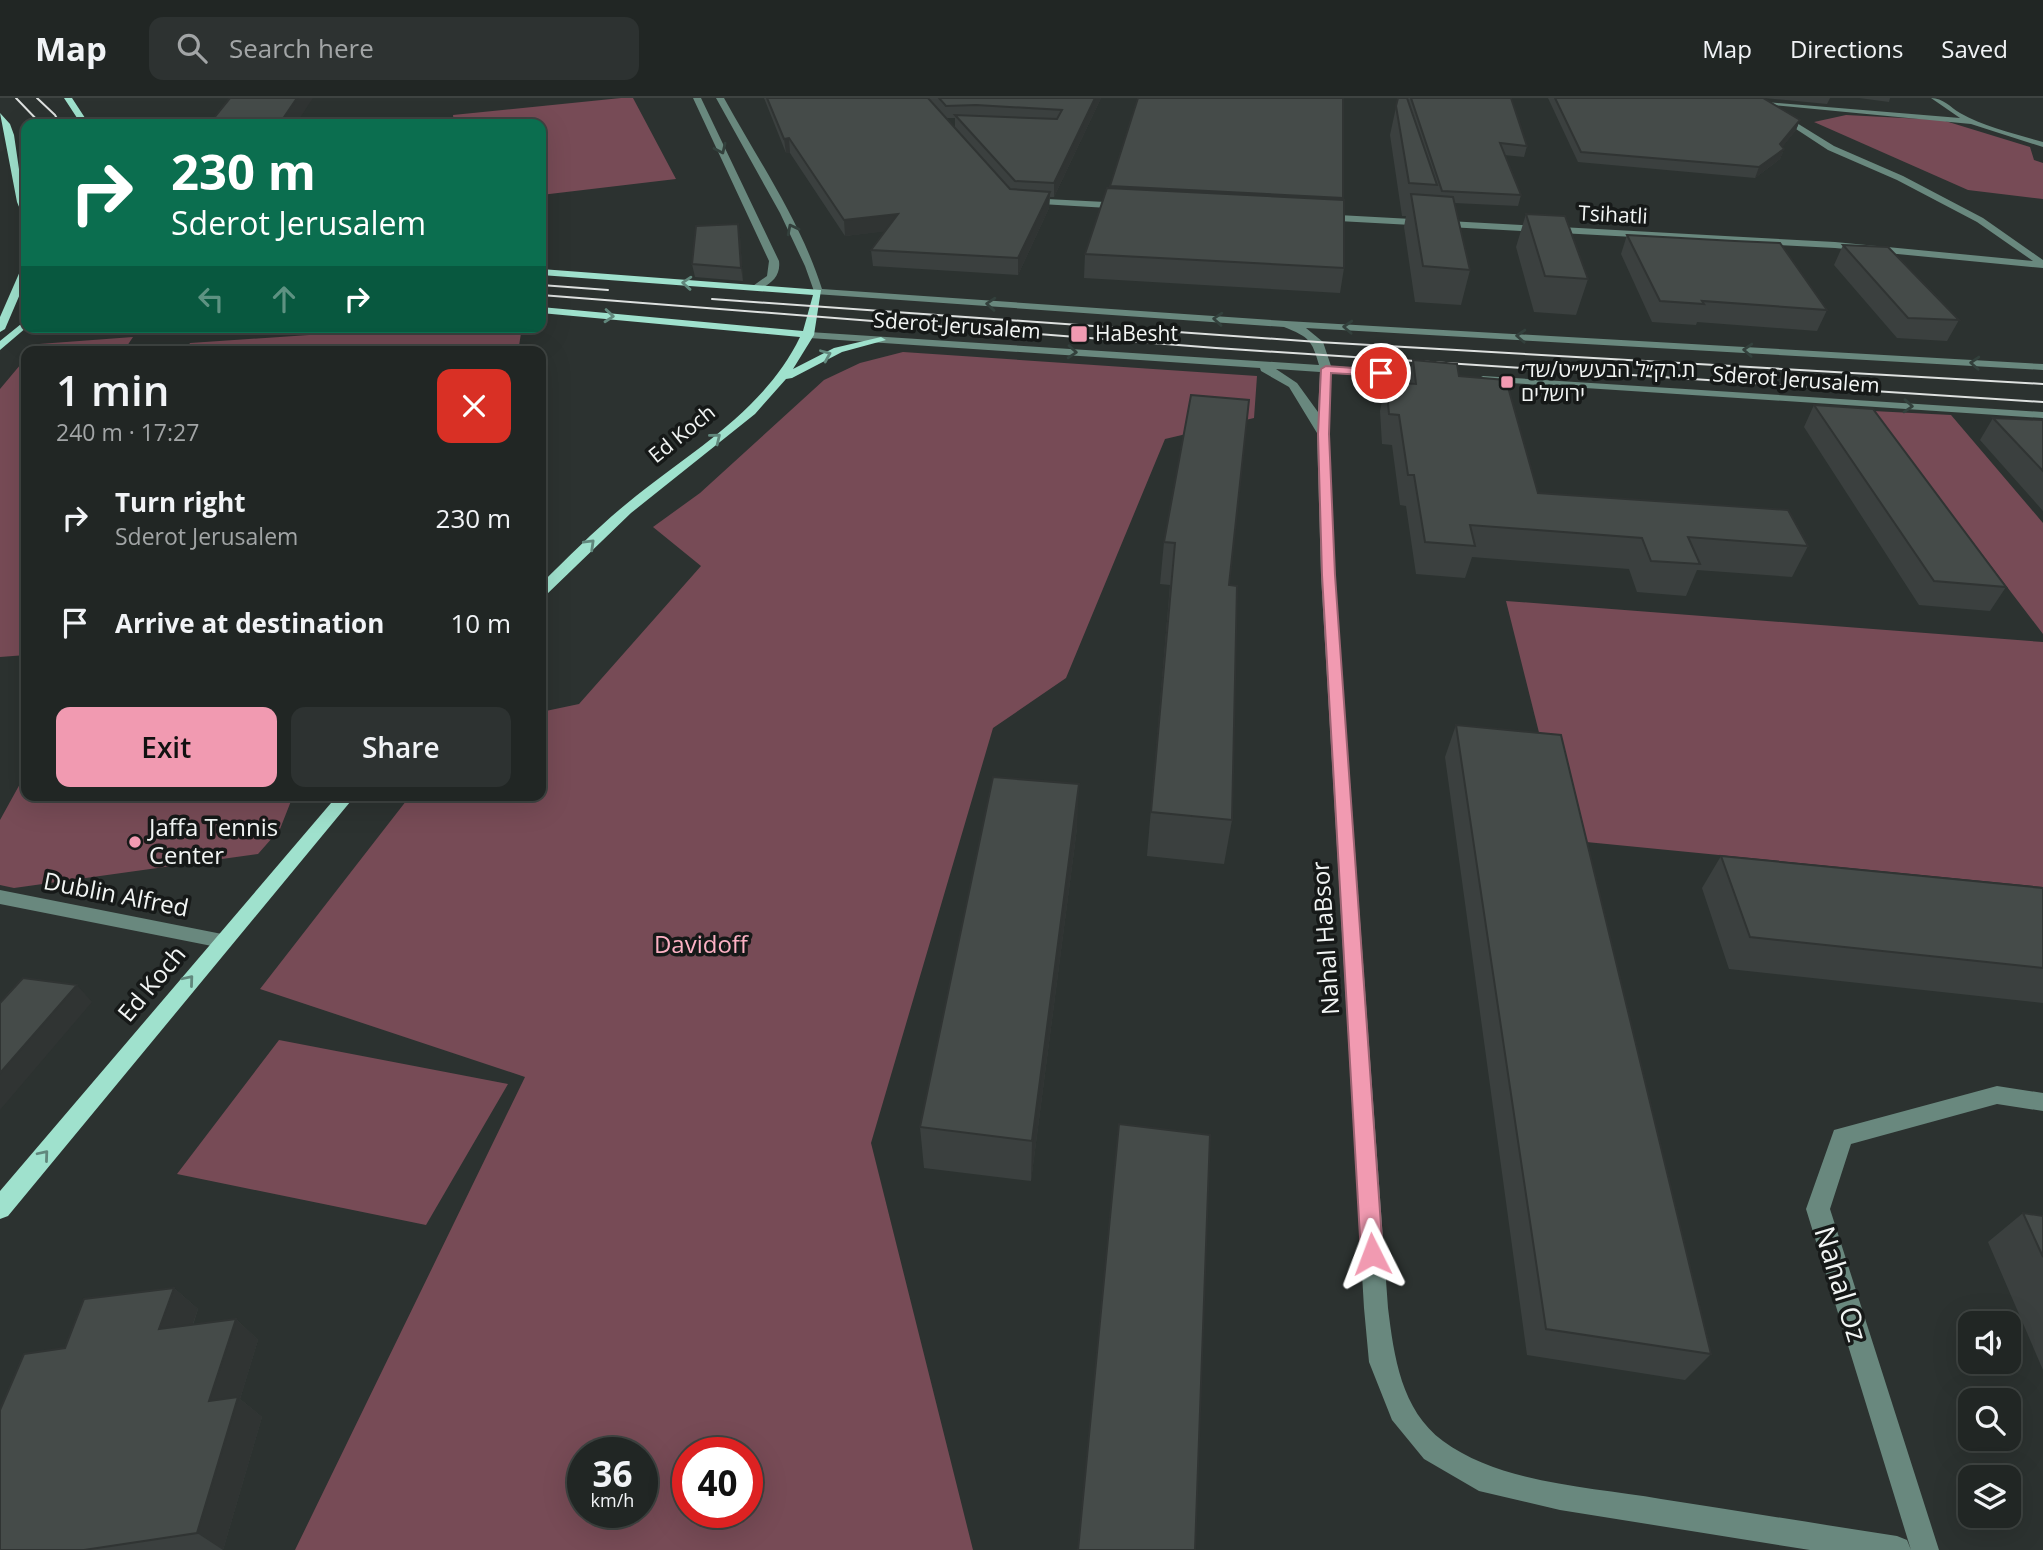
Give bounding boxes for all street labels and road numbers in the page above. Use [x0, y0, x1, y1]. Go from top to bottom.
street label: Tsihatli [1578, 198, 1648, 230]
street label: Sderot Jerusalem [873, 305, 1042, 345]
street label: Sderot Jerusalem [1712, 359, 1881, 399]
street label: Ed Koch [642, 398, 721, 469]
street label: Nahal HaBsor [1303, 860, 1346, 1016]
street label: Dublin Alfred [41, 863, 192, 924]
street label: Ed Koch [109, 938, 192, 1028]
street label: Nahal Oz [1806, 1221, 1877, 1346]

